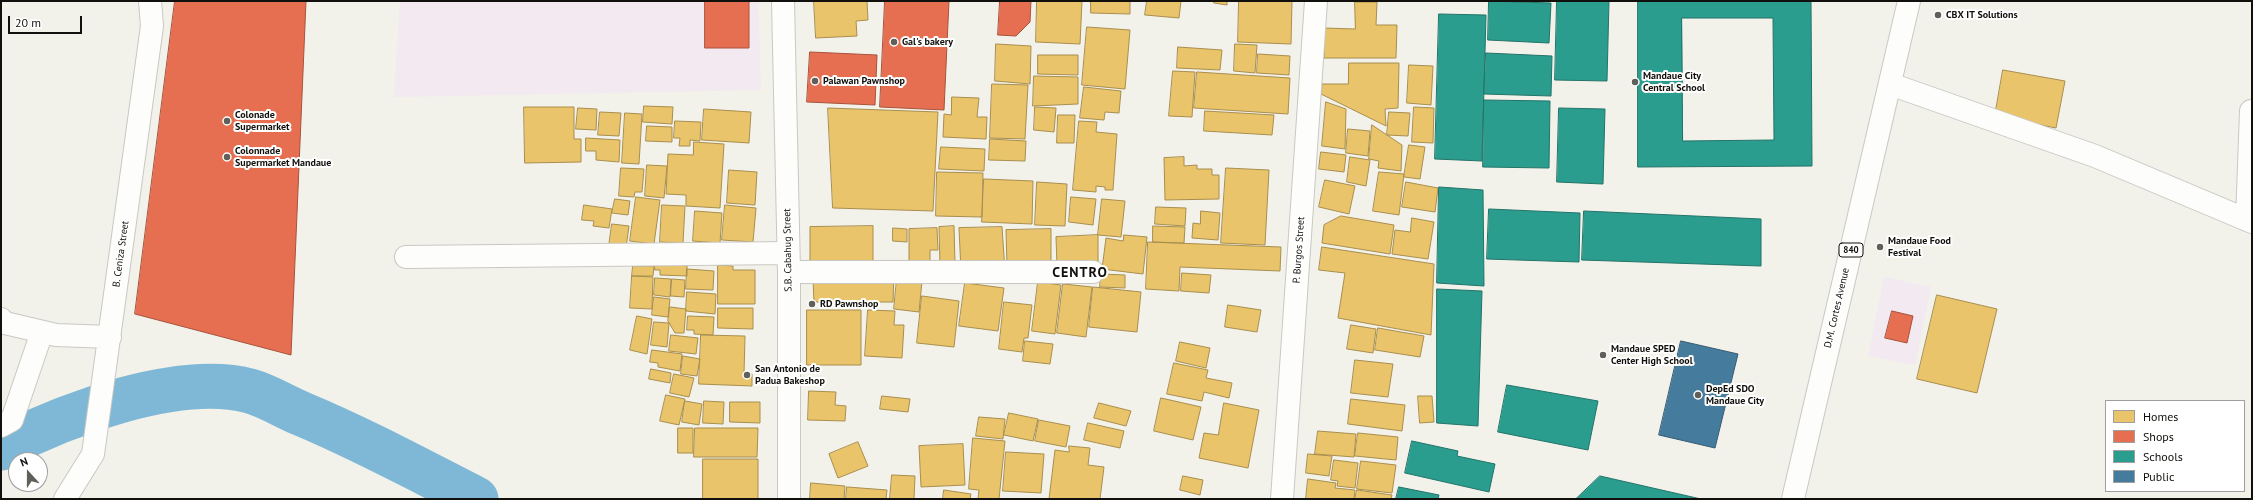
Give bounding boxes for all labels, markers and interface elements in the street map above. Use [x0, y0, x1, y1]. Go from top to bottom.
scale bar [10, 8, 84, 34]
place label: CBX IT Solutions [1946, 9, 2018, 21]
marker: CBX IT Solutions [1933, 10, 1943, 20]
text: 20 m [15, 15, 41, 30]
place label: Gal's bakery [902, 36, 953, 48]
marker: Gal's bakery [889, 37, 899, 47]
place label: Mandaue City Central School [1643, 70, 1705, 94]
place label: Palawan Pawnshop [823, 75, 905, 87]
marker: Palawan Pawnshop [810, 76, 820, 86]
marker: Mandaue City Central School [1630, 77, 1640, 87]
place label: Colonade Supermarket [235, 109, 290, 132]
marker: Colonade Supermarket [222, 116, 232, 126]
place label: Colonnade Supermarket Mandaue [235, 145, 331, 168]
marker: Colonnade Supermarket Mandaue [222, 152, 232, 162]
street label: S.B. Cabahug Street [781, 208, 795, 292]
street label: P. Burgos Street [1291, 216, 1307, 284]
street label: B. Ceniza Street [110, 220, 132, 288]
place label: Mandaue Food Festival [1888, 235, 1951, 258]
marker: Mandaue Food Festival [1875, 242, 1885, 252]
road number: 840 [1839, 243, 1863, 257]
district label: CENTRO [1052, 265, 1108, 281]
street label: D.M. Cortes Avenue [1822, 267, 1852, 349]
place label: RD Pawnshop [820, 298, 879, 310]
marker: RD Pawnshop [807, 299, 817, 309]
place label: Mandaue SPED Center High School [1611, 343, 1693, 366]
marker: Mandaue SPED Center High School [1598, 350, 1608, 360]
place label: San Antonio de Padua Bakeshop [755, 363, 825, 386]
marker: San Antonio de Padua Bakeshop [742, 370, 752, 380]
place label: DepEd SDO Mandaue City [1706, 383, 1764, 406]
marker: DepEd SDO Mandaue City [1693, 390, 1703, 400]
legend [2105, 400, 2245, 492]
text: Homes [2143, 409, 2178, 424]
text: Shops [2143, 429, 2174, 444]
text: Schools [2143, 449, 2183, 464]
north arrow [8, 452, 48, 492]
text: N [18, 454, 30, 470]
text: Public [2143, 469, 2174, 484]

